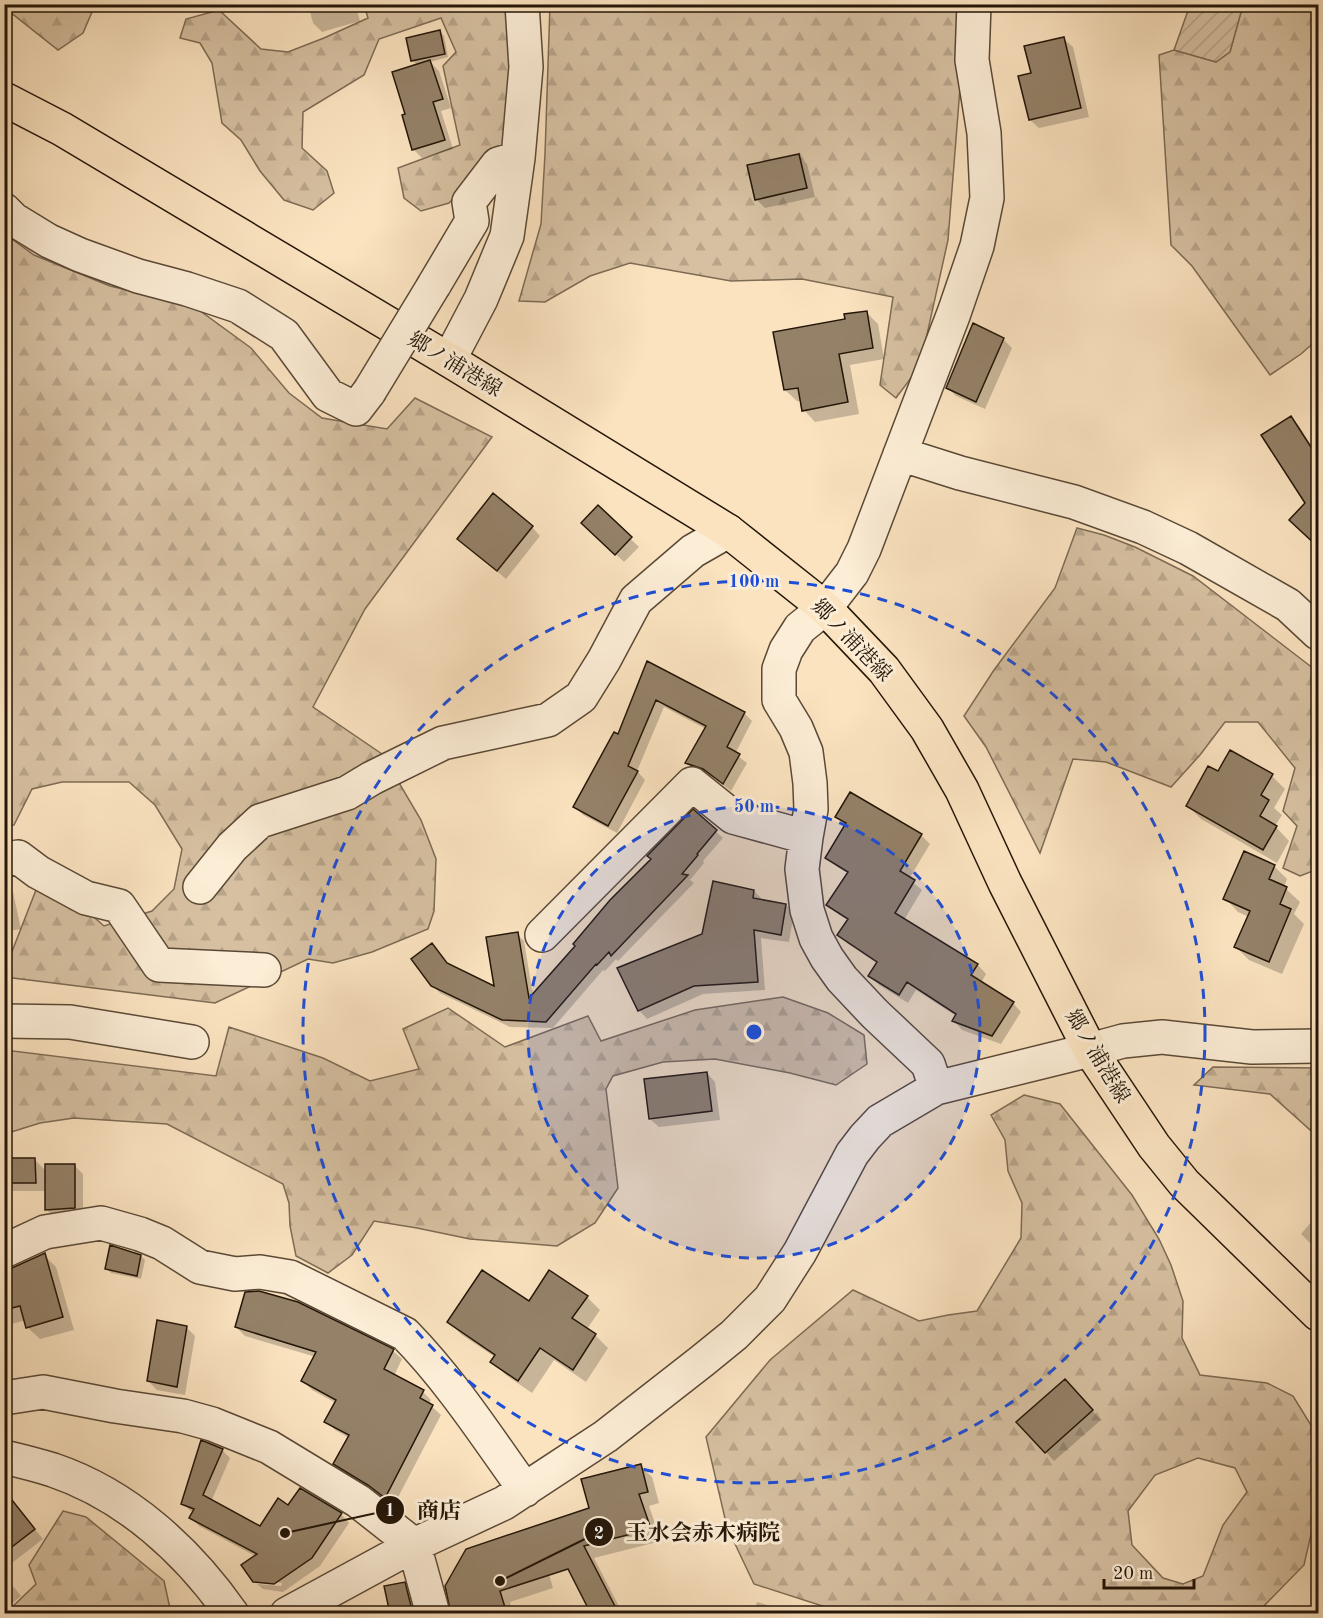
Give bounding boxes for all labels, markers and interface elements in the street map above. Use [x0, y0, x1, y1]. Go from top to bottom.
street label: 郷ノ浦港線 [404, 328, 506, 401]
text: 100 m [729, 573, 779, 591]
street label: 郷ノ浦港線 [807, 595, 896, 686]
text: 50 m [734, 798, 774, 816]
street label: 郷ノ浦港線 [1061, 1005, 1134, 1107]
centre of rings [744, 1022, 764, 1042]
callout: 商店 [375, 1490, 473, 1530]
text: 商店 [417, 1499, 461, 1523]
text: 1 [385, 1502, 395, 1520]
callout: 玉水会赤木病院 [584, 1512, 792, 1552]
text: 玉水会赤木病院 [626, 1521, 780, 1545]
text: 2 [594, 1525, 604, 1543]
scale bar [1104, 1552, 1194, 1590]
text: 20 m [1113, 1565, 1153, 1583]

